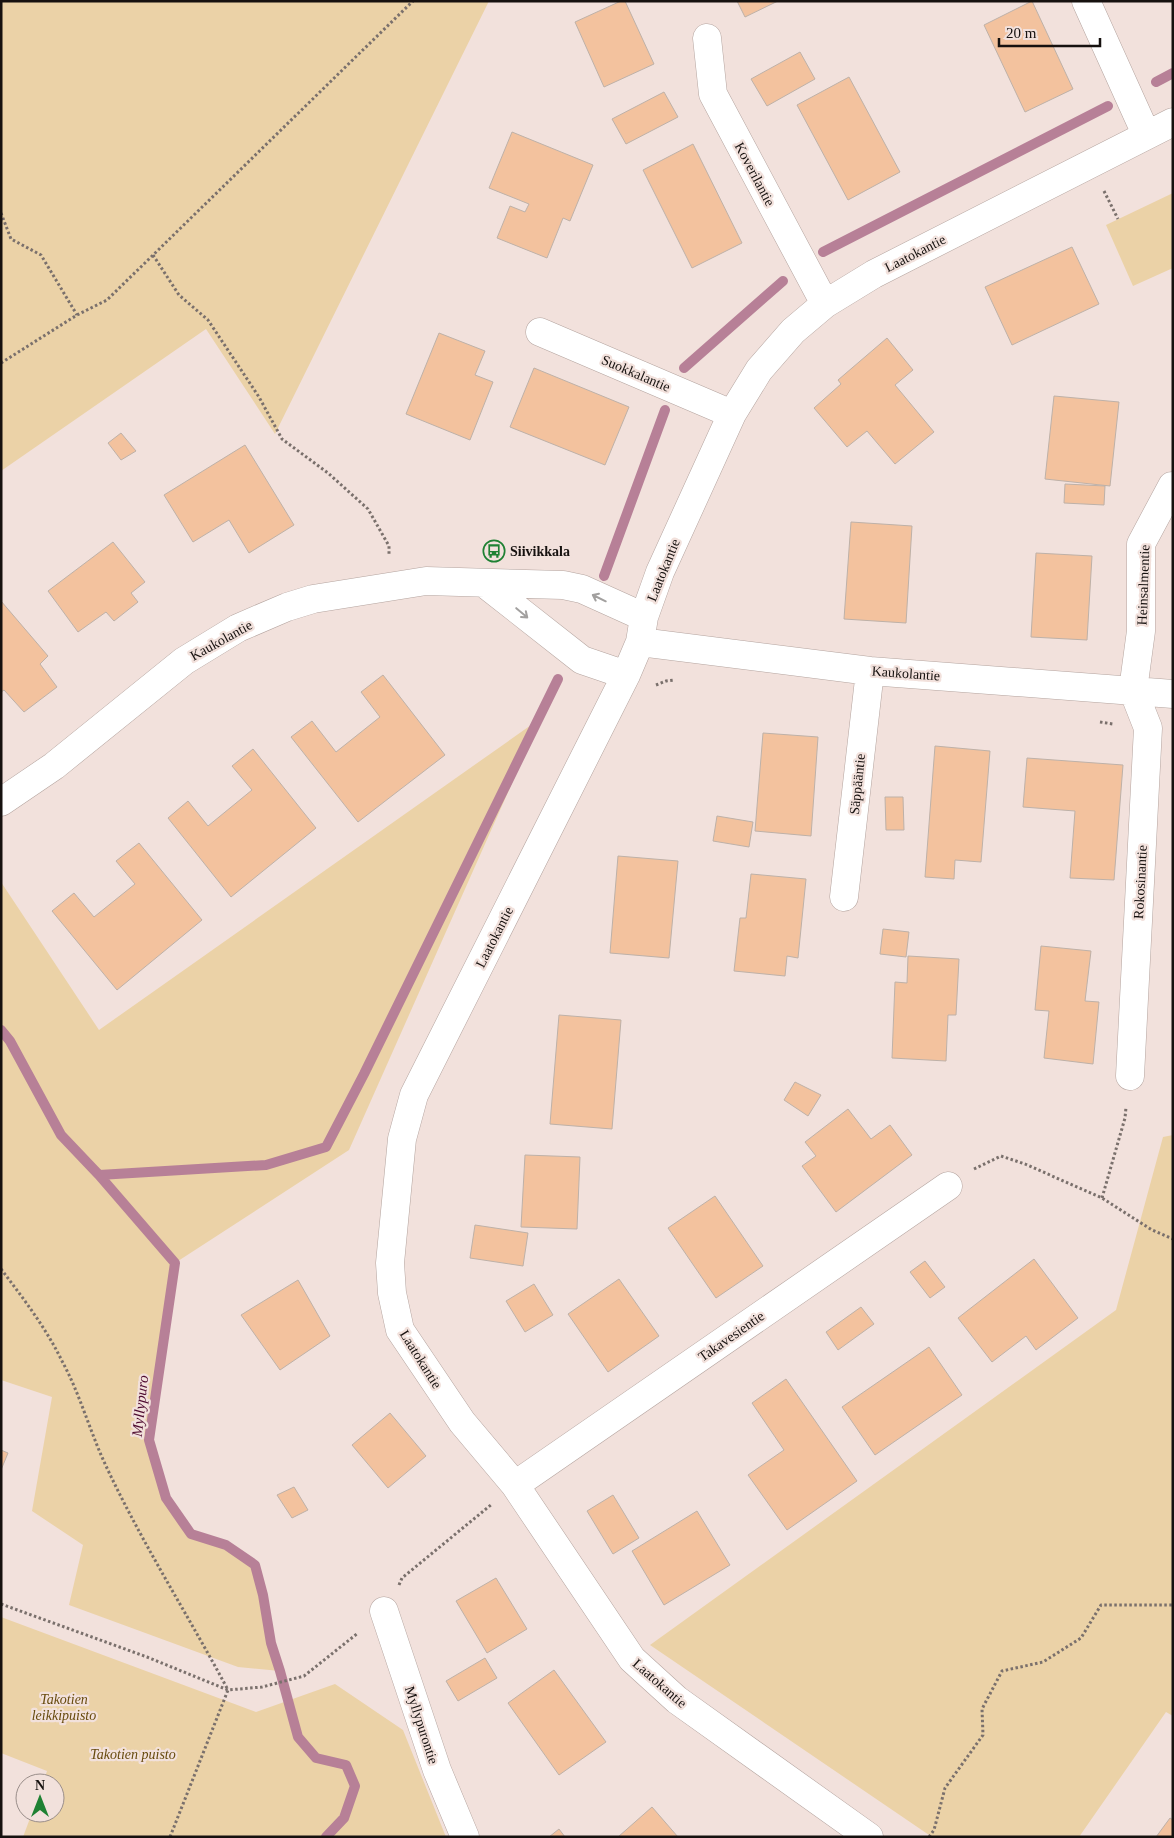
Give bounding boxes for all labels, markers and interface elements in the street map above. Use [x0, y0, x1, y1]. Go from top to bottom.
scale bar [999, 15, 1100, 47]
text: 20 m [1006, 25, 1037, 41]
street label: Koverilantie [732, 140, 778, 209]
street label: Laatokantie [882, 232, 948, 275]
street label: Suokkalantie [599, 352, 672, 395]
street label: Laatokantie [644, 537, 683, 604]
bus stop icon: Siivikkala [482, 539, 506, 563]
place label: Siivikkala [510, 544, 570, 559]
street label: Heinsalmentie [1135, 544, 1152, 626]
one-way arrow [592, 593, 607, 602]
one-way arrow [515, 607, 528, 618]
street label: Kaukolantie [188, 617, 255, 664]
street label: Kaukolantie [871, 664, 941, 683]
street label: Säppääntie [847, 753, 868, 815]
street label: Rokosinantie [1131, 845, 1150, 919]
street label: Laatokantie [473, 904, 516, 970]
street label: Takavesientie [696, 1308, 767, 1365]
street label: Laatokantie [397, 1327, 444, 1391]
water label: Myllypuro [129, 1374, 151, 1439]
street label: Laatokantie [630, 1656, 690, 1711]
street label: Myllypurontie [402, 1684, 441, 1766]
park label: Takotien leikkipuisto [32, 1692, 96, 1723]
park label: Takotien puisto [90, 1747, 176, 1762]
north arrow [15, 1773, 65, 1823]
text: N [35, 1778, 45, 1793]

